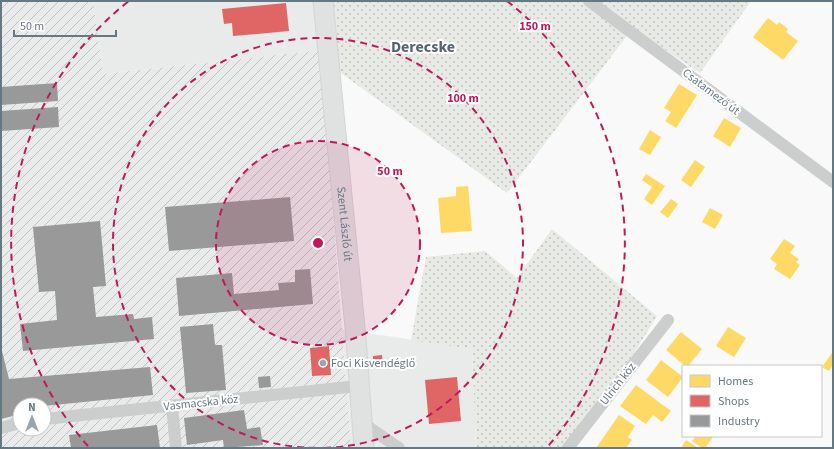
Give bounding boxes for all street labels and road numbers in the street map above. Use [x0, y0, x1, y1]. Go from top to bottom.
street label: Csatamező út [679, 65, 743, 119]
street label: Szent László út [333, 186, 357, 262]
street label: Ulrich köz [596, 359, 640, 409]
street label: Vasmacska köz [163, 391, 239, 415]

